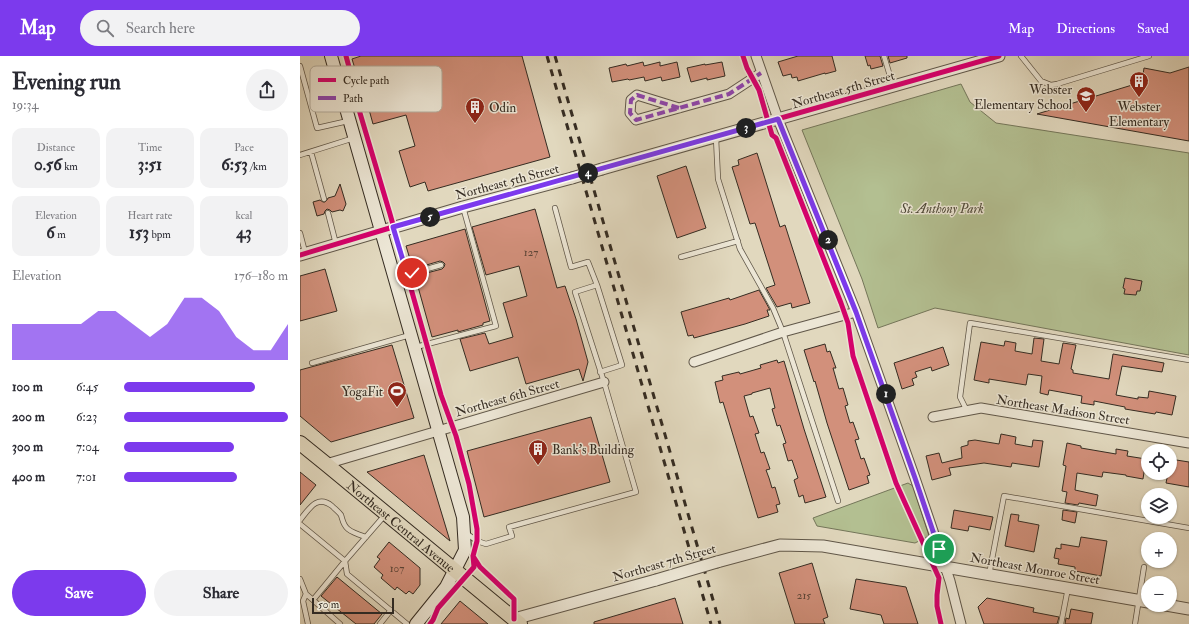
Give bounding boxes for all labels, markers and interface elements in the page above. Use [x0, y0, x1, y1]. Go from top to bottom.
search box [80, 10, 360, 46]
text: Map [20, 16, 56, 40]
icon: search [94, 17, 116, 39]
text: Search here [126, 19, 195, 38]
text: Map [1008, 20, 1034, 37]
text: Directions [1056, 20, 1115, 37]
text: Saved [1137, 20, 1169, 37]
legend [310, 66, 442, 112]
text: Evening run [12, 68, 121, 96]
street label: Northeast 5th Street [790, 68, 897, 112]
button: share [246, 69, 288, 111]
building icon: Webster Elementary [1128, 70, 1150, 98]
text: Cycle path [343, 74, 389, 88]
place label: Webster Elementary School [974, 82, 1073, 114]
school or university icon: Webster Elementary School [1075, 85, 1097, 113]
text: Path [343, 92, 363, 105]
building icon: Odin [464, 96, 486, 124]
text: 19:34 [12, 97, 38, 113]
place label: Webster Elementary [1109, 99, 1169, 131]
place label: Odin [489, 100, 516, 116]
pin: 3 [736, 118, 756, 138]
text: 3 [744, 121, 748, 134]
text: Distance [37, 141, 75, 154]
text: Time [138, 141, 162, 154]
text: Pace [234, 141, 254, 154]
text: 0.56 [34, 154, 62, 175]
text: 3:51 [138, 154, 162, 175]
text: 6:53 [221, 154, 248, 175]
text: km [62, 160, 78, 173]
text: /km [248, 160, 267, 173]
street label: Northeast 5th Street [454, 160, 561, 203]
pin: 4 [578, 163, 598, 183]
text: 4 [585, 166, 591, 179]
park label: St. Anthony Park [899, 201, 984, 217]
pin: 5 [420, 207, 440, 227]
text: Elevation [35, 209, 77, 222]
text: Heart rate [128, 209, 172, 222]
text: kcal [236, 209, 252, 222]
text: 5 [428, 210, 432, 223]
text: 6 [46, 222, 55, 243]
text: 153 [129, 222, 149, 243]
text: 43 [236, 222, 252, 243]
text: m [55, 228, 66, 241]
text: bpm [149, 228, 171, 241]
pin: 2 [818, 230, 838, 250]
text: 2 [825, 233, 831, 246]
house number: 127 [524, 246, 538, 259]
pin [395, 256, 429, 290]
icon: check [401, 262, 423, 284]
text: Elevation [12, 268, 62, 284]
text: 176–180 m [234, 268, 288, 284]
street label: Northeast 6th Street [453, 375, 561, 420]
text: 100 m [12, 379, 43, 395]
text: 6:45 [76, 379, 99, 395]
sports icon: YogaFit [386, 380, 408, 408]
place label: YogaFit [342, 384, 383, 400]
pin: 1 [876, 384, 896, 404]
text: 1 [884, 387, 888, 400]
street label: Northeast Madison Street [995, 392, 1131, 428]
text: 200 m [12, 409, 45, 425]
text: 6:23 [76, 409, 97, 425]
building icon: Bank's Building [527, 438, 549, 466]
text: 300 m [12, 439, 43, 455]
text: 7:04 [76, 439, 99, 455]
place label: Bank's Building [552, 442, 635, 458]
map controls [1141, 444, 1177, 612]
button: locate [1141, 444, 1177, 480]
text: 400 m [12, 469, 45, 485]
text: 7:01 [76, 469, 96, 485]
street label: Northeast Central Avenue [343, 478, 458, 577]
button: layers [1141, 488, 1177, 524]
pin [922, 532, 956, 566]
button: + [1141, 532, 1177, 568]
icon: arrive [928, 538, 950, 560]
street label: Northeast 7th Street [611, 541, 718, 585]
street label: Northeast Monroe Street [969, 550, 1101, 588]
house number: 107 [390, 562, 404, 575]
button: Save [12, 570, 146, 616]
button: Share [154, 570, 288, 616]
button: − [1141, 576, 1177, 612]
house number: 215 [797, 589, 811, 602]
scale bar [312, 596, 394, 615]
text: 50 m [318, 598, 339, 611]

